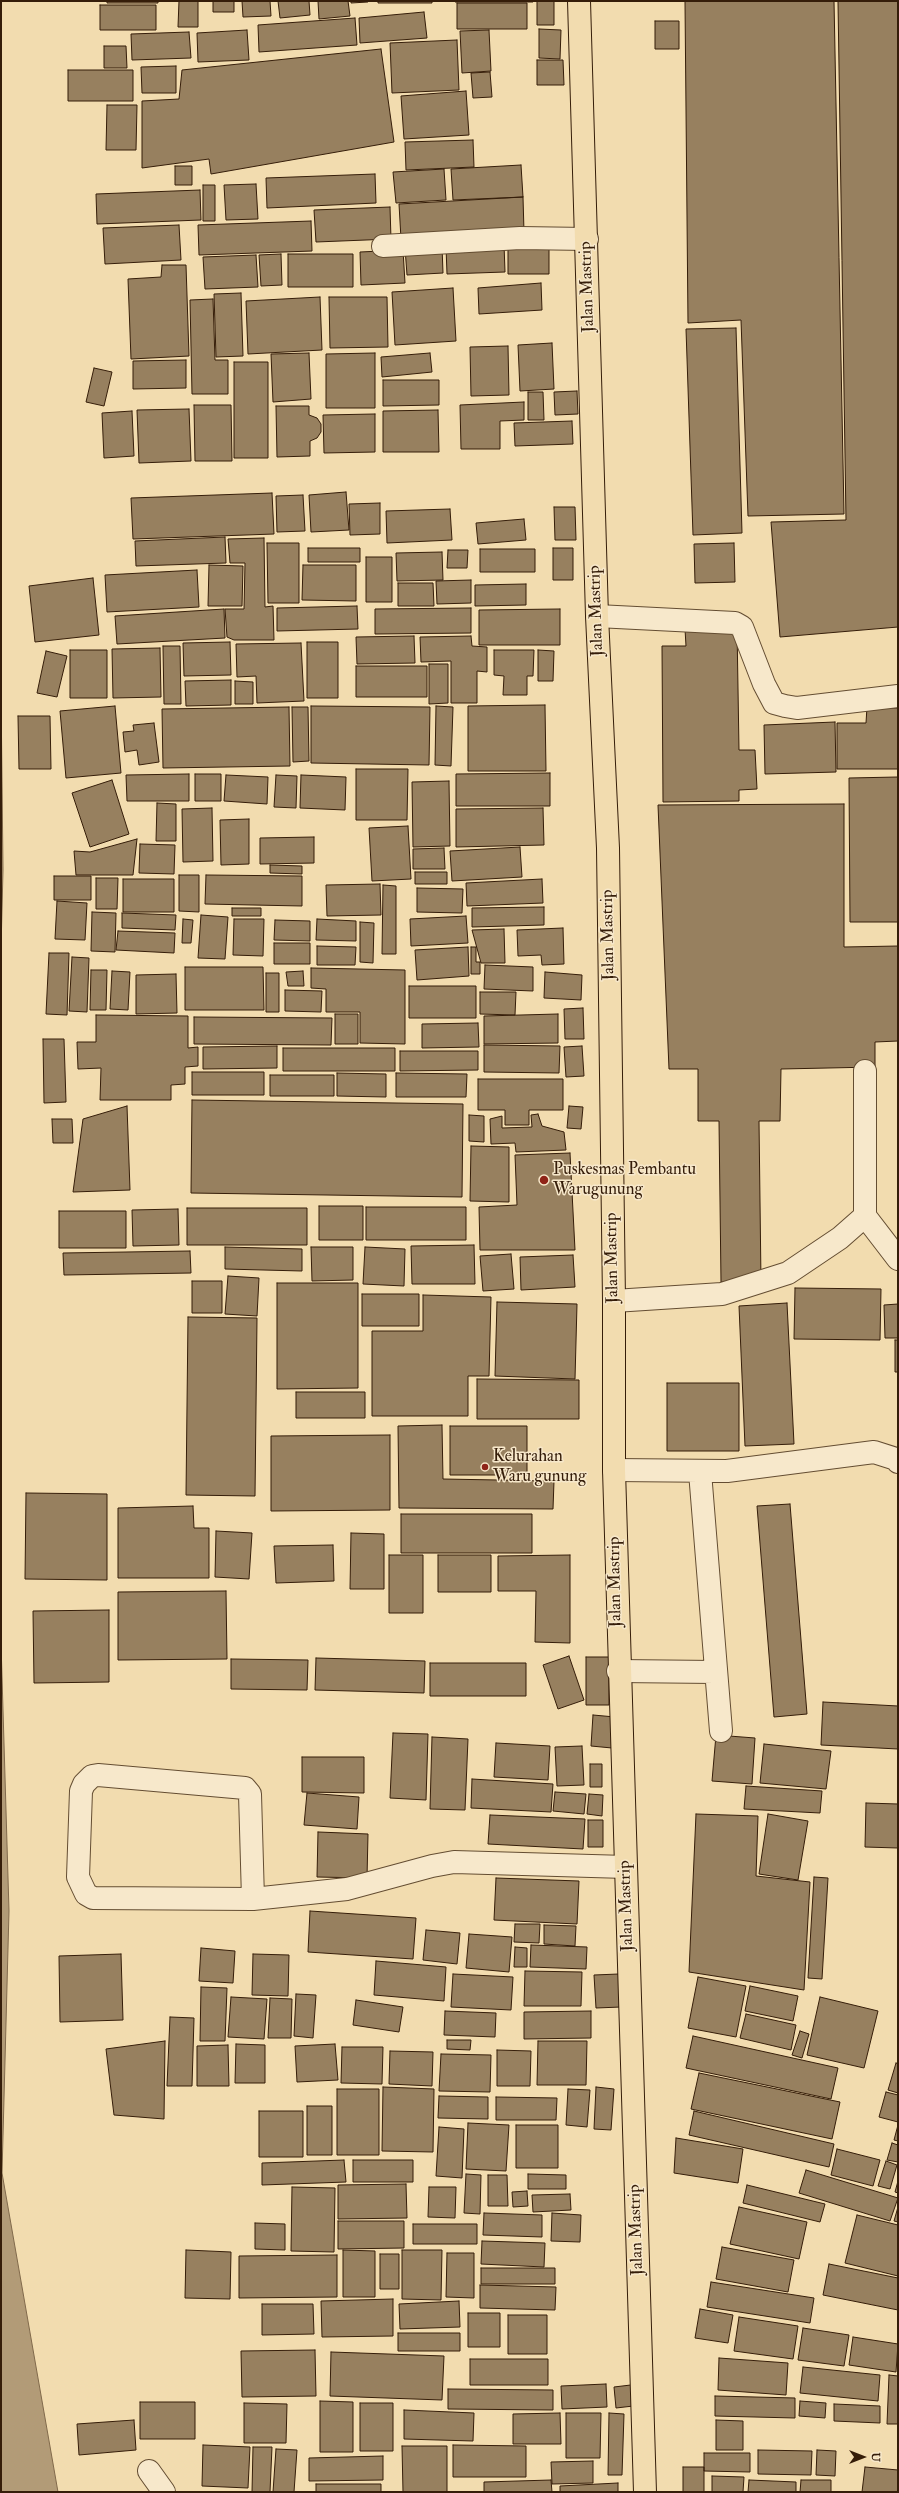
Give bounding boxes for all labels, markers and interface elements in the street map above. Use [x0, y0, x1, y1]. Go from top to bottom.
street label: Jalan Mastrip [576, 241, 600, 333]
street label: Jalan Mastrip [585, 565, 609, 657]
street label: Jalan Mastrip [598, 889, 620, 981]
place label: Puskesmas Pembantu Warugunung [553, 1160, 696, 1200]
marker: Puskesmas Pembantu Warugunung [538, 1174, 550, 1186]
street label: Jalan Mastrip [602, 1212, 624, 1304]
place label: Kelurahan Waru gunung [493, 1447, 586, 1487]
marker: Kelurahan Waru gunung [480, 1462, 490, 1472]
street label: Jalan Mastrip [605, 1536, 627, 1628]
street label: Jalan Mastrip [615, 1860, 639, 1952]
street label: Jalan Mastrip [625, 2184, 649, 2276]
north arrow [843, 2437, 883, 2477]
text: U [869, 2452, 882, 2462]

